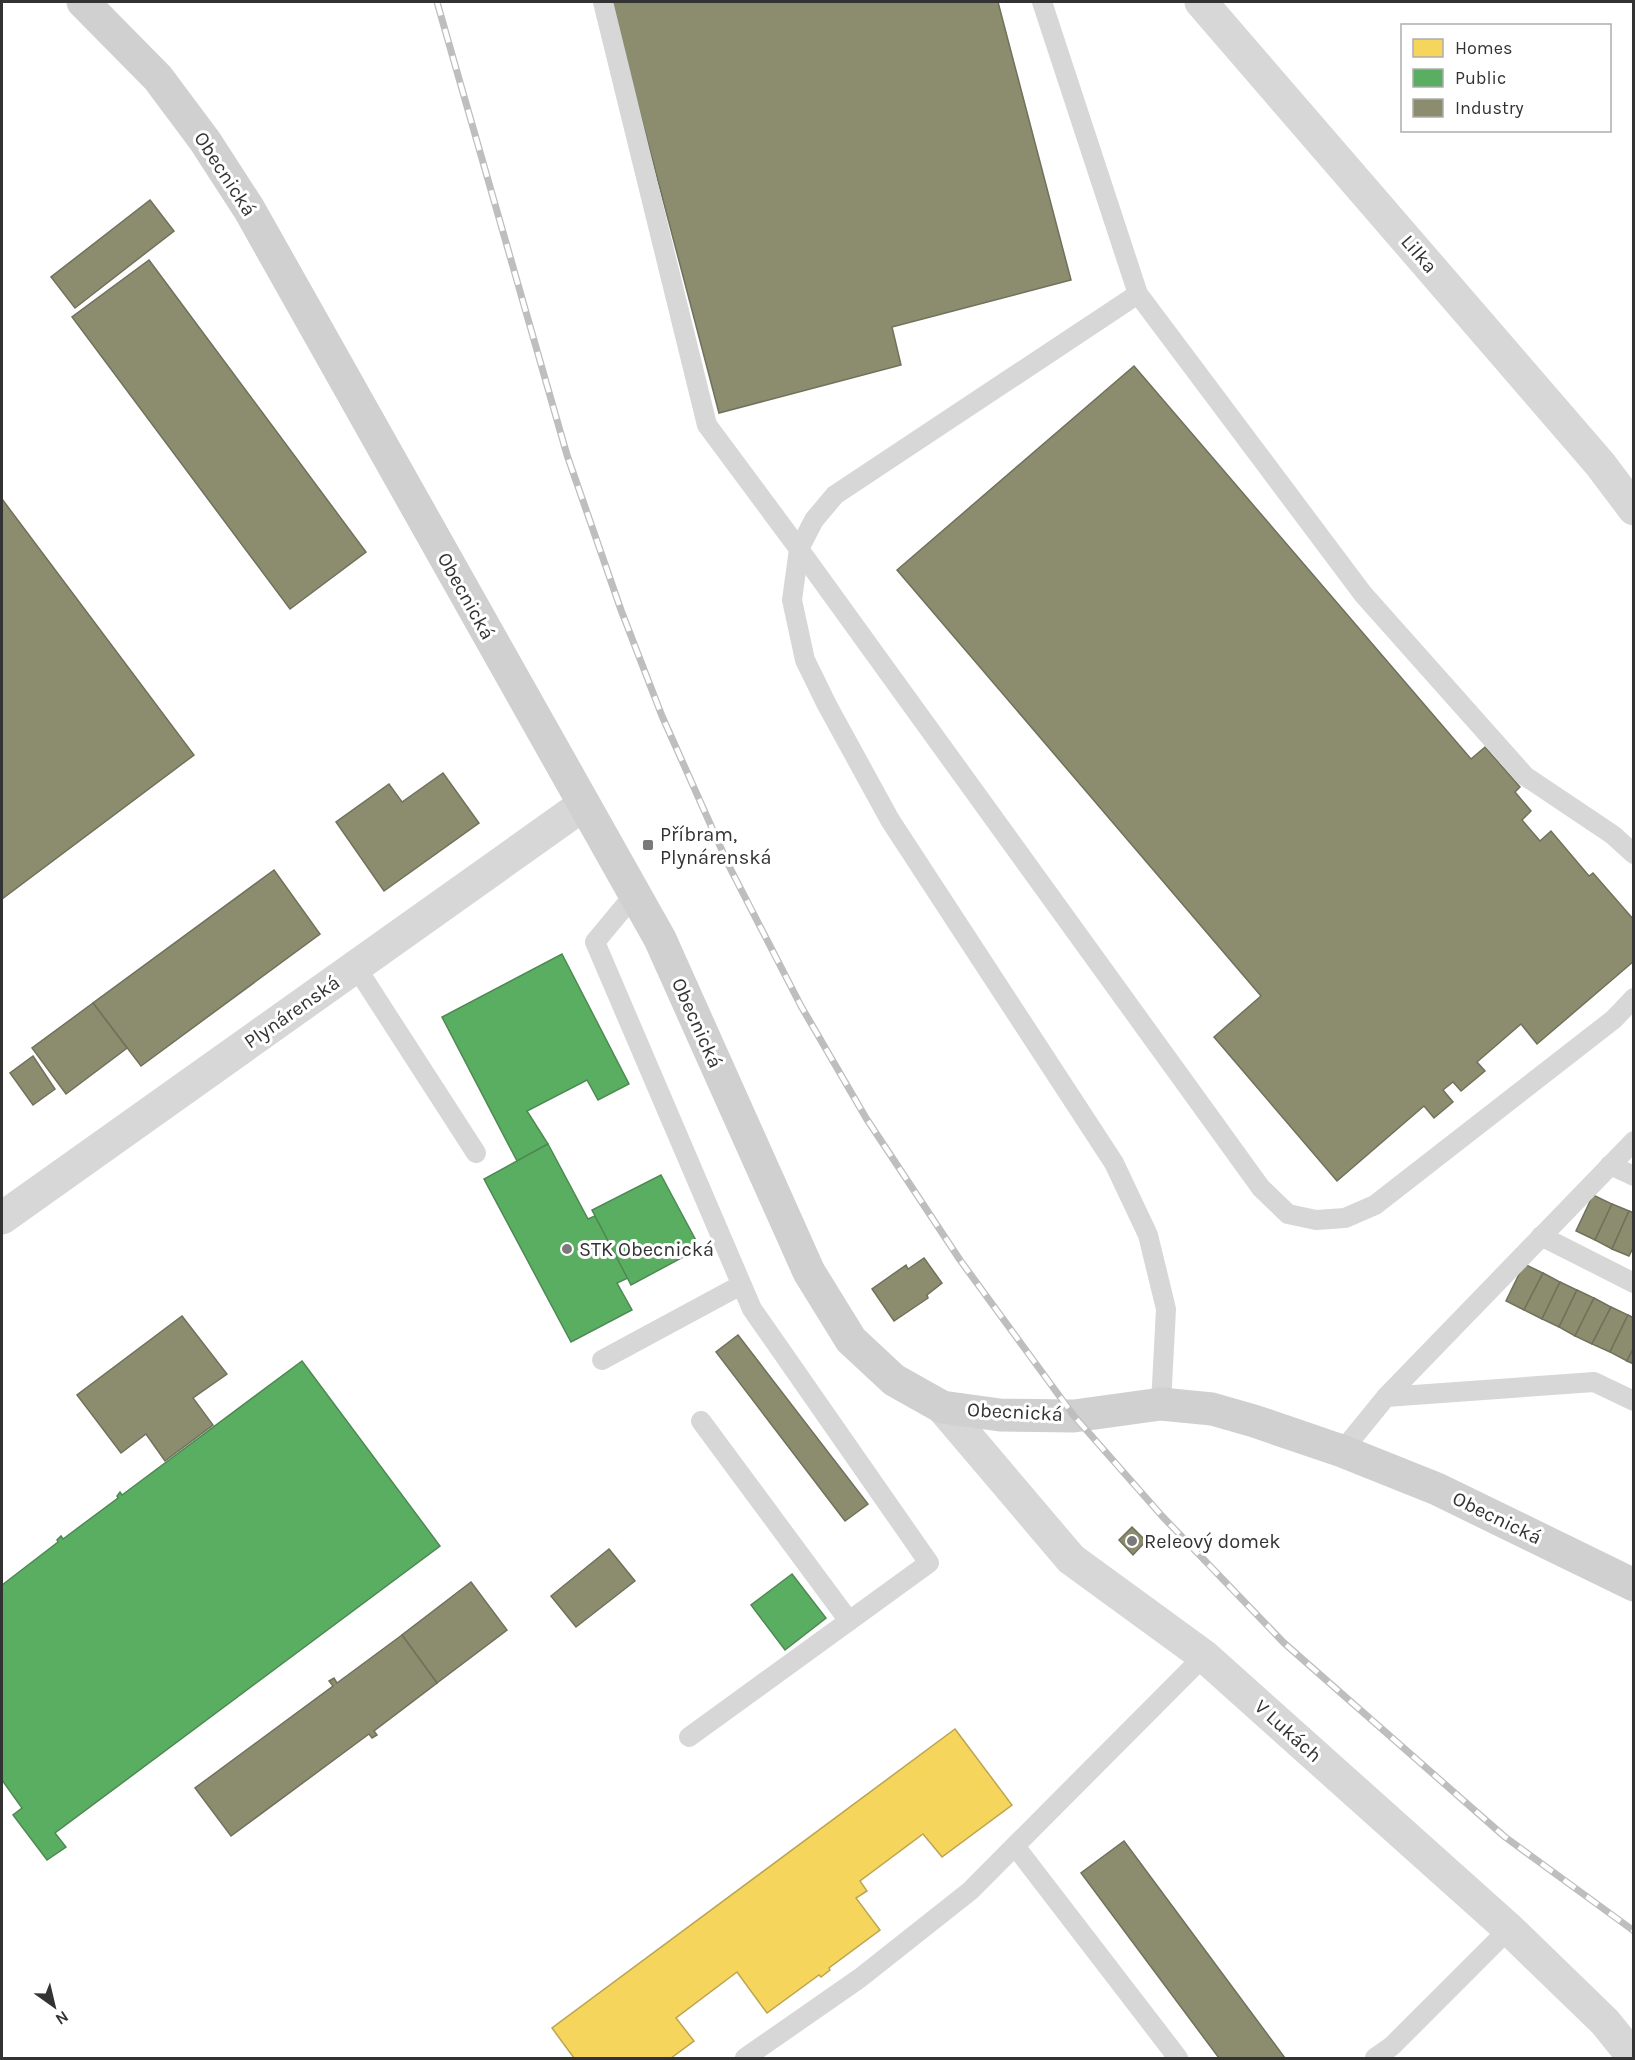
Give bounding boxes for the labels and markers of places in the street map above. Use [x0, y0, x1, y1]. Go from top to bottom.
place label: Příbram, Plynárenská [660, 823, 771, 869]
marker: Příbram, Plynárenská [641, 838, 655, 852]
place label: STK Obecnická [579, 1238, 714, 1261]
marker: STK Obecnická [560, 1242, 574, 1256]
place label: Releový domek [1144, 1530, 1280, 1553]
marker: Releový domek [1125, 1534, 1139, 1548]

